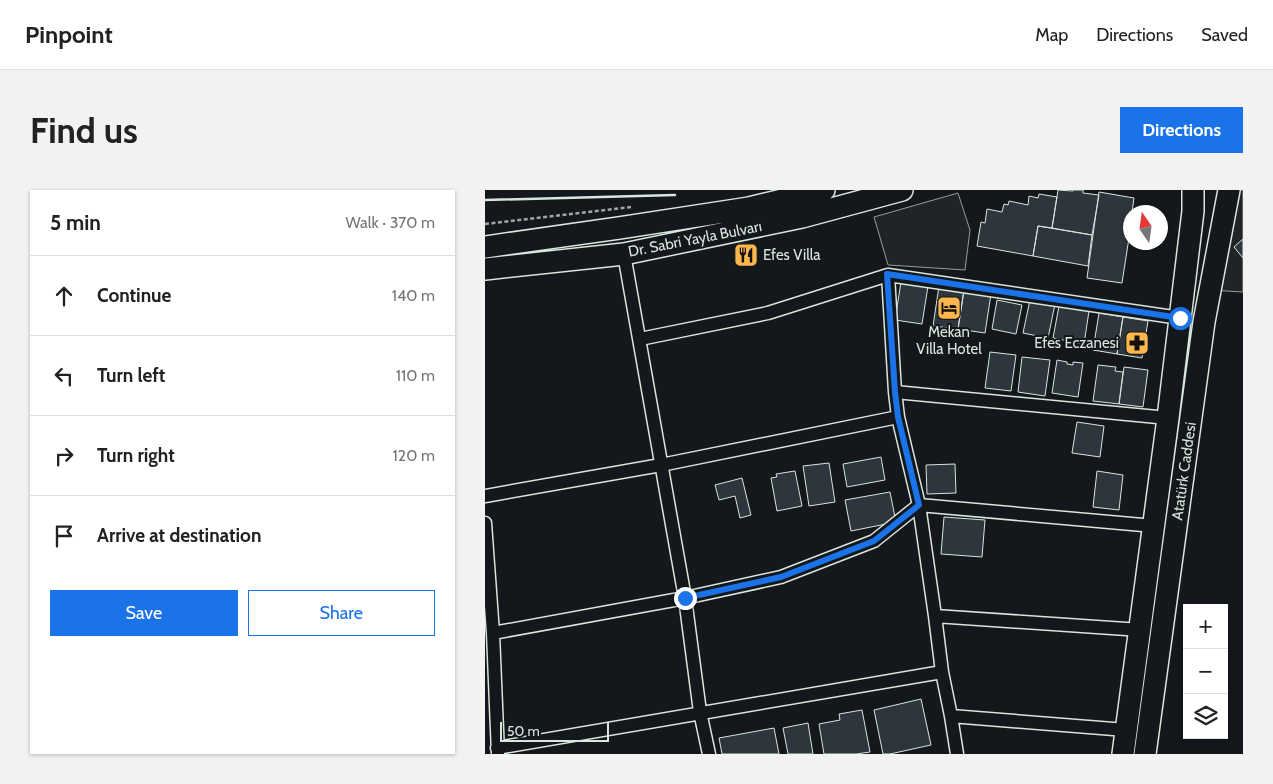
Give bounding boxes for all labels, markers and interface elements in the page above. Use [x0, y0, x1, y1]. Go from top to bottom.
text: Pinpoint [25, 20, 113, 49]
text: Map [1035, 24, 1068, 46]
text: Directions [1096, 24, 1173, 46]
text: Saved [1201, 24, 1248, 46]
button: Directions [1120, 107, 1243, 153]
text: Find us [30, 109, 138, 152]
north arrow [1123, 205, 1168, 250]
text: 5 min [50, 210, 101, 235]
text: Walk · 370 m [346, 213, 435, 232]
street label: Dr. Sabri Yayla Bulvarı [627, 217, 763, 261]
restaurant icon: Efes Villa [733, 242, 759, 268]
place label: Efes Villa [763, 246, 821, 264]
icon: ahead [50, 282, 78, 310]
text: Continue [97, 284, 171, 307]
text: 140 m [392, 286, 435, 305]
hotel icon: Mekan Villa Hotel [936, 295, 962, 321]
route start [1169, 307, 1192, 330]
place label: Mekan Villa Hotel [916, 323, 982, 358]
pharmacy icon: Efes Eczanesi [1124, 330, 1150, 356]
place label: Efes Eczanesi [1034, 334, 1119, 352]
icon: left [50, 362, 78, 390]
text: Turn left [97, 364, 165, 387]
text: 110 m [396, 366, 435, 385]
street label: Atatürk Caddesi [1168, 421, 1200, 521]
icon: right [50, 442, 78, 470]
text: Turn right [97, 444, 175, 467]
text: 120 m [393, 446, 435, 465]
icon: arrive [50, 522, 78, 550]
text: Arrive at destination [97, 524, 261, 547]
route end [674, 587, 697, 610]
button: Save [50, 590, 238, 636]
button: Share [248, 590, 435, 636]
map controls [1183, 604, 1228, 739]
button: + [1183, 604, 1228, 649]
button: − [1183, 649, 1228, 694]
button: layers [1183, 694, 1228, 739]
scale bar [500, 719, 609, 742]
text: 50 m [507, 722, 540, 740]

